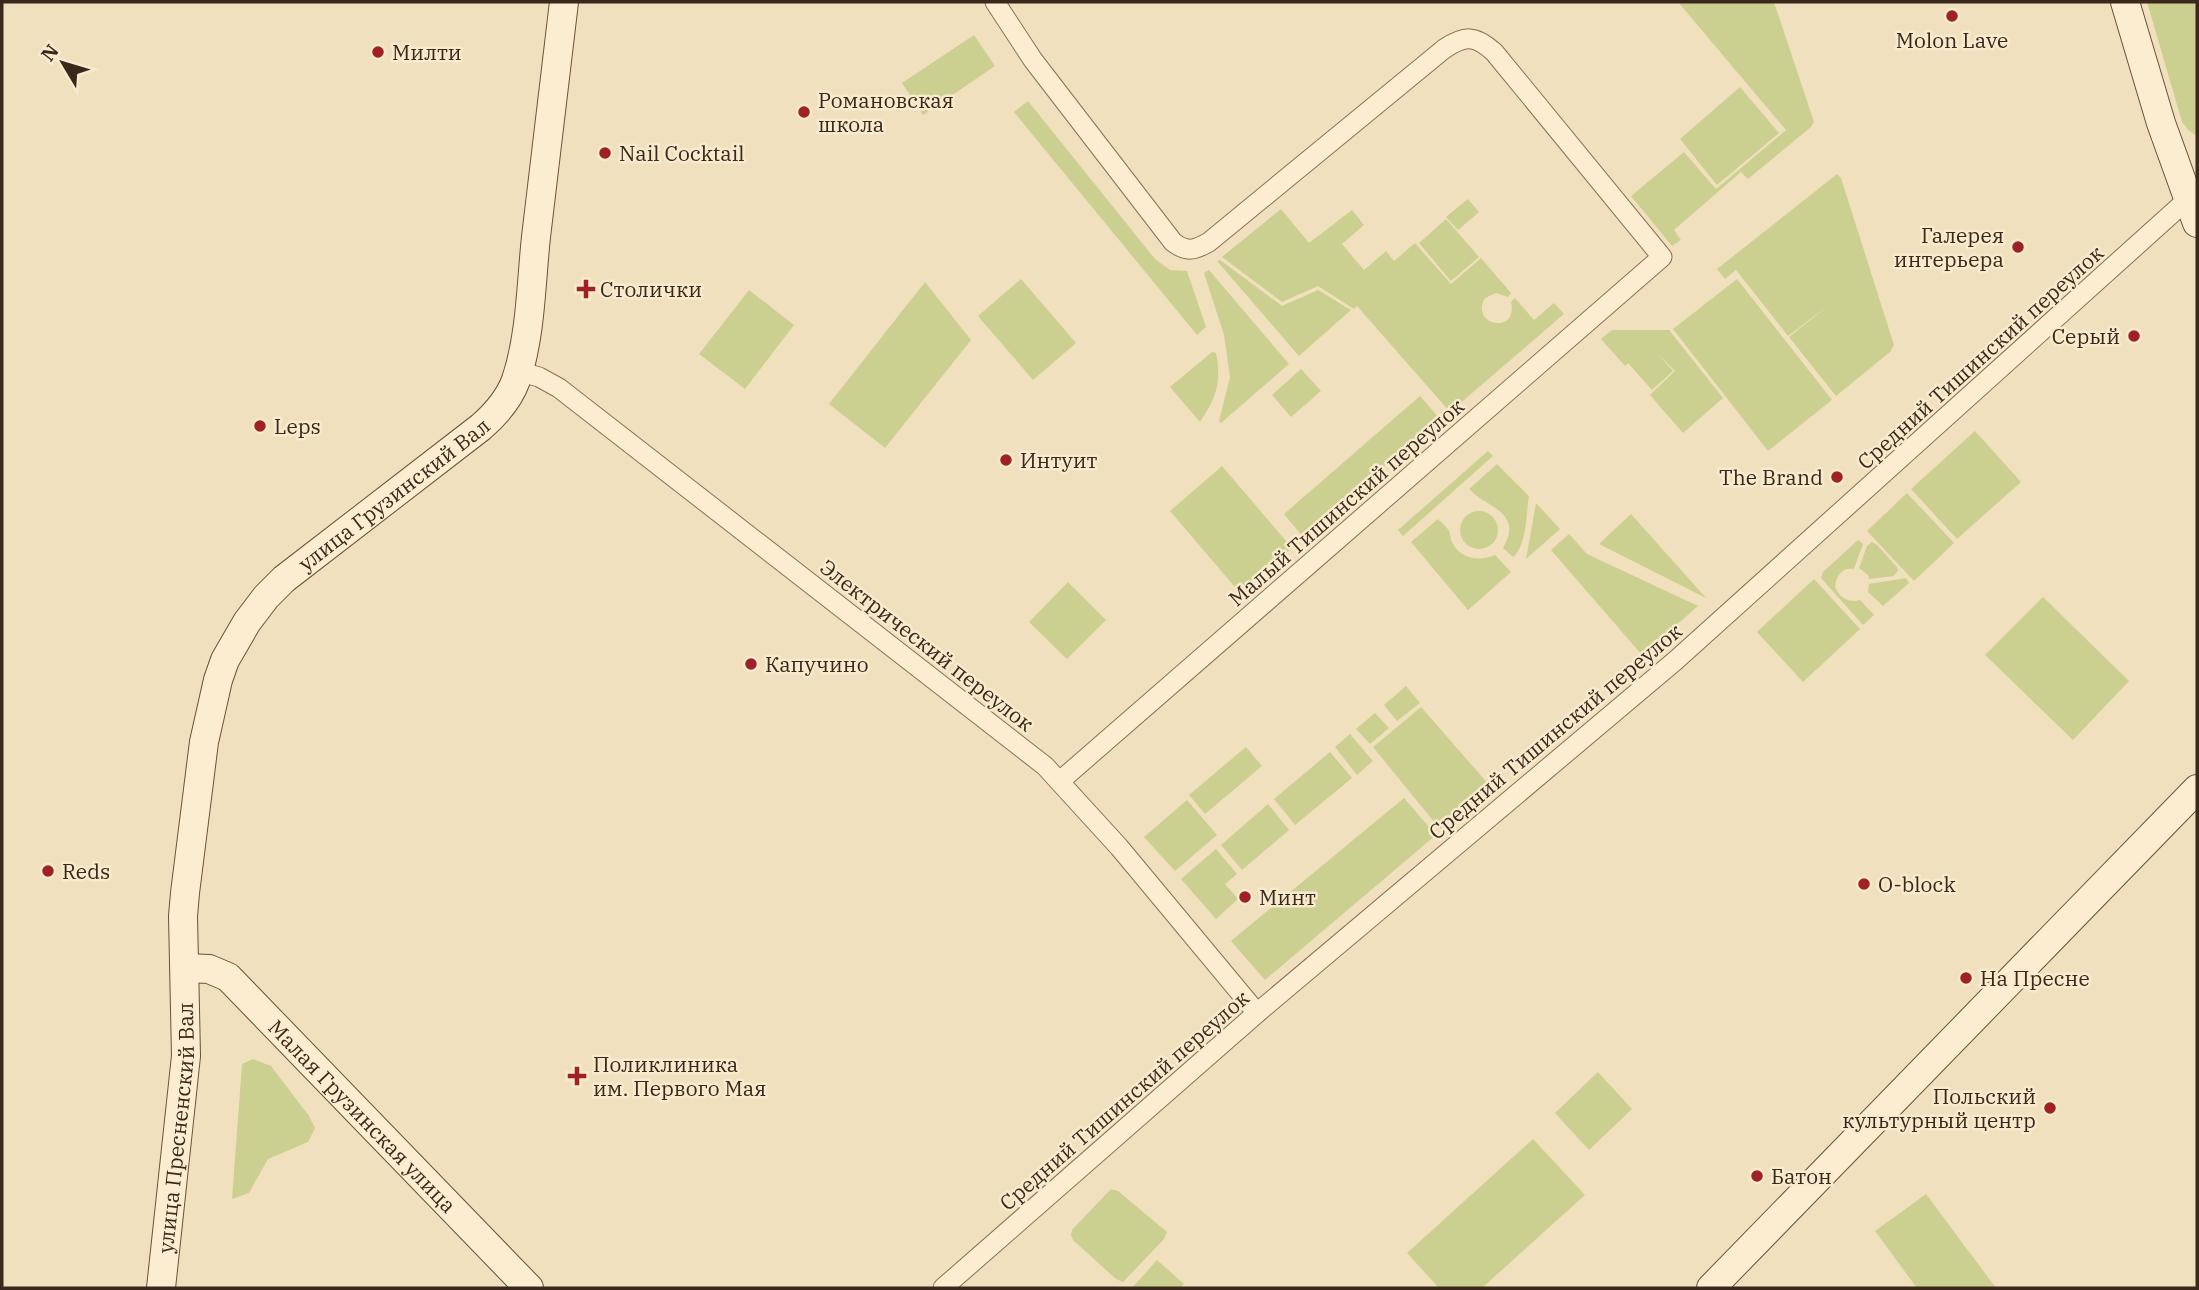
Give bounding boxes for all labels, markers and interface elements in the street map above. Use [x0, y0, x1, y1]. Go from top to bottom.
marker: Molon Lave [1944, 8, 1960, 24]
place label: Molon Lave [1896, 26, 2008, 54]
north arrow [28, 28, 98, 98]
place label: Милти [392, 38, 462, 66]
text: N [36, 39, 64, 66]
marker: Милти [370, 44, 386, 60]
place label: Романовская школа [818, 86, 954, 138]
marker: Романовская школа [796, 104, 812, 120]
place label: Nail Cocktail [619, 139, 745, 167]
marker: Nail Cocktail [597, 145, 613, 161]
place label: Галерея интерьера [1894, 221, 2004, 273]
street label: Средний Тишинский переулок [1851, 239, 2109, 475]
marker: Галерея интерьера [2010, 239, 2026, 255]
place label: Столички [600, 275, 702, 303]
marker: Столички [578, 281, 594, 297]
place label: Серый [2052, 322, 2120, 350]
marker: Серый [2126, 328, 2142, 344]
street label: Малый Тишинский переулок [1222, 392, 1470, 612]
place label: Leps [274, 412, 321, 440]
street label: улица Грузинский Вал [292, 412, 496, 577]
marker: Leps [252, 418, 268, 434]
place label: Интуит [1020, 446, 1098, 474]
marker: Интуит [998, 452, 1014, 468]
place label: The Brand [1719, 463, 1823, 491]
marker: The Brand [1829, 469, 1845, 485]
street label: Электрический переулок [814, 553, 1040, 737]
street label: Средний Тишинский переулок [1423, 617, 1687, 845]
place label: Капучино [765, 650, 869, 678]
marker: Капучино [743, 656, 759, 672]
place label: Reds [62, 857, 110, 885]
marker: Reds [40, 863, 56, 879]
place label: O-block [1878, 870, 1956, 898]
marker: O-block [1856, 876, 1872, 892]
place label: Минт [1259, 883, 1316, 911]
marker: Минт [1237, 889, 1253, 905]
place label: На Пресне [1980, 964, 2090, 992]
marker: На Пресне [1958, 970, 1974, 986]
street label: Средний Тишинский переулок [993, 984, 1255, 1216]
street label: улица Пресненский Вал [151, 1002, 200, 1255]
street label: Малая Грузинская улица [262, 1013, 462, 1219]
place label: Поликлиника им. Первого Мая [593, 1050, 766, 1102]
marker: Поликлиника им. Первого Мая [567, 1066, 587, 1086]
place label: Польский культурный центр [1842, 1082, 2036, 1134]
marker: Польский культурный центр [2042, 1100, 2058, 1116]
place label: Батон [1771, 1162, 1832, 1190]
marker: Батон [1749, 1168, 1765, 1184]

